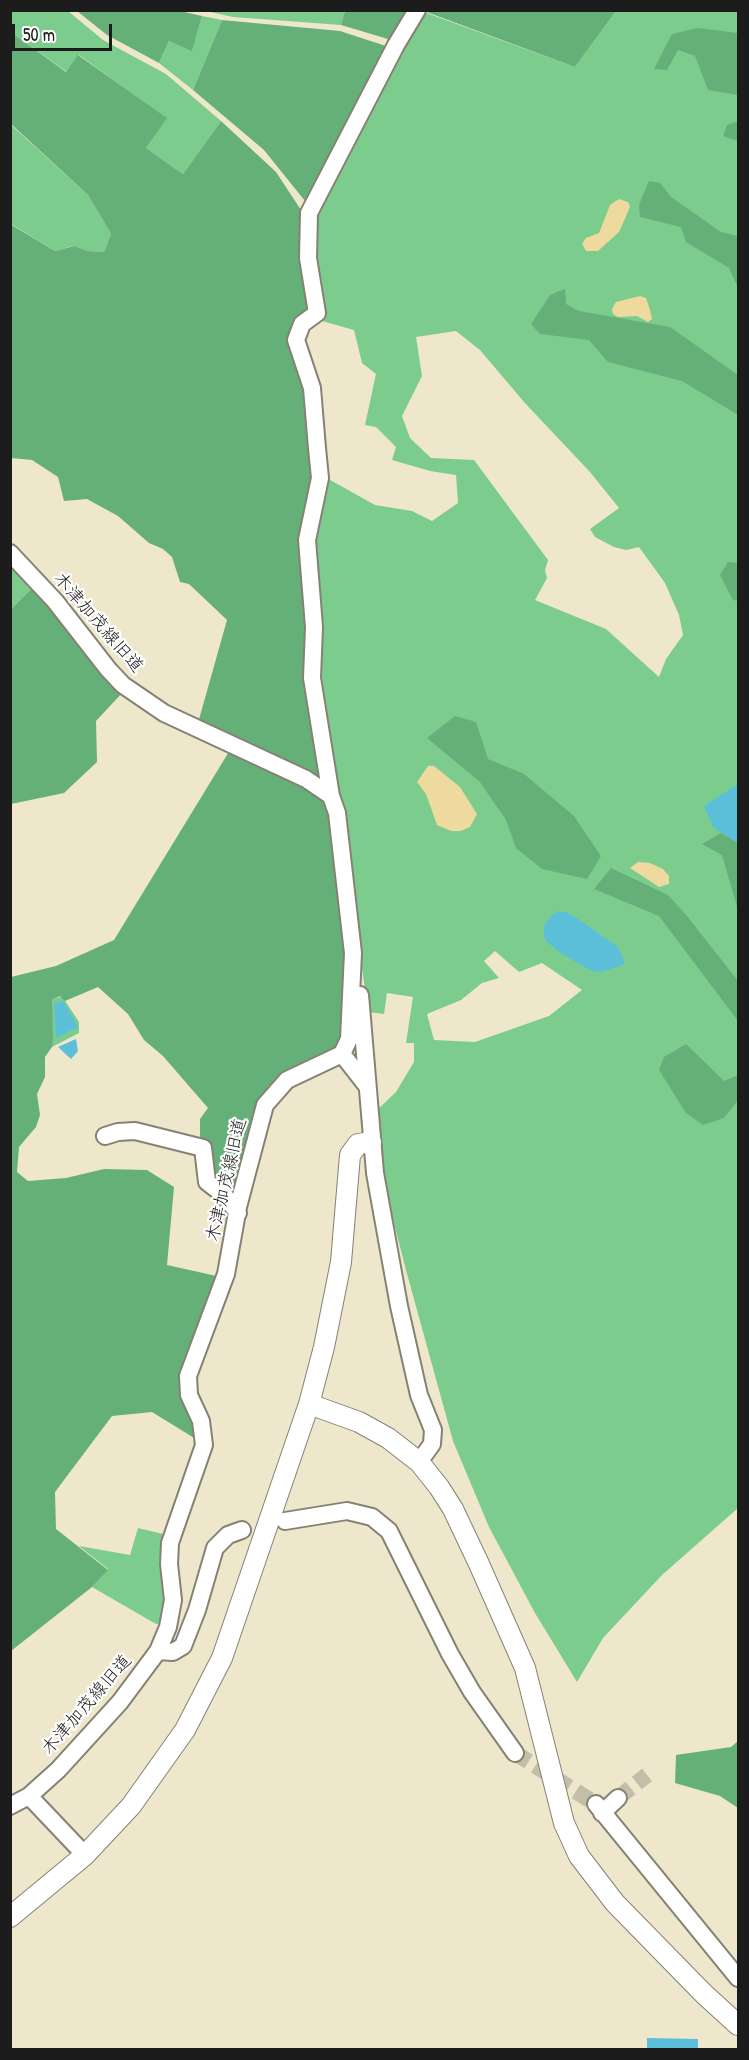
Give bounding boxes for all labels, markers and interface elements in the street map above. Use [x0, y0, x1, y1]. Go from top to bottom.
scale bar [15, 12, 116, 50]
text: 50 m [23, 22, 55, 47]
street label: 木津加茂線旧道 [49, 568, 147, 678]
street label: 木津加茂線旧道 [202, 1116, 252, 1244]
street label: 木津加茂線旧道 [38, 1650, 136, 1760]

